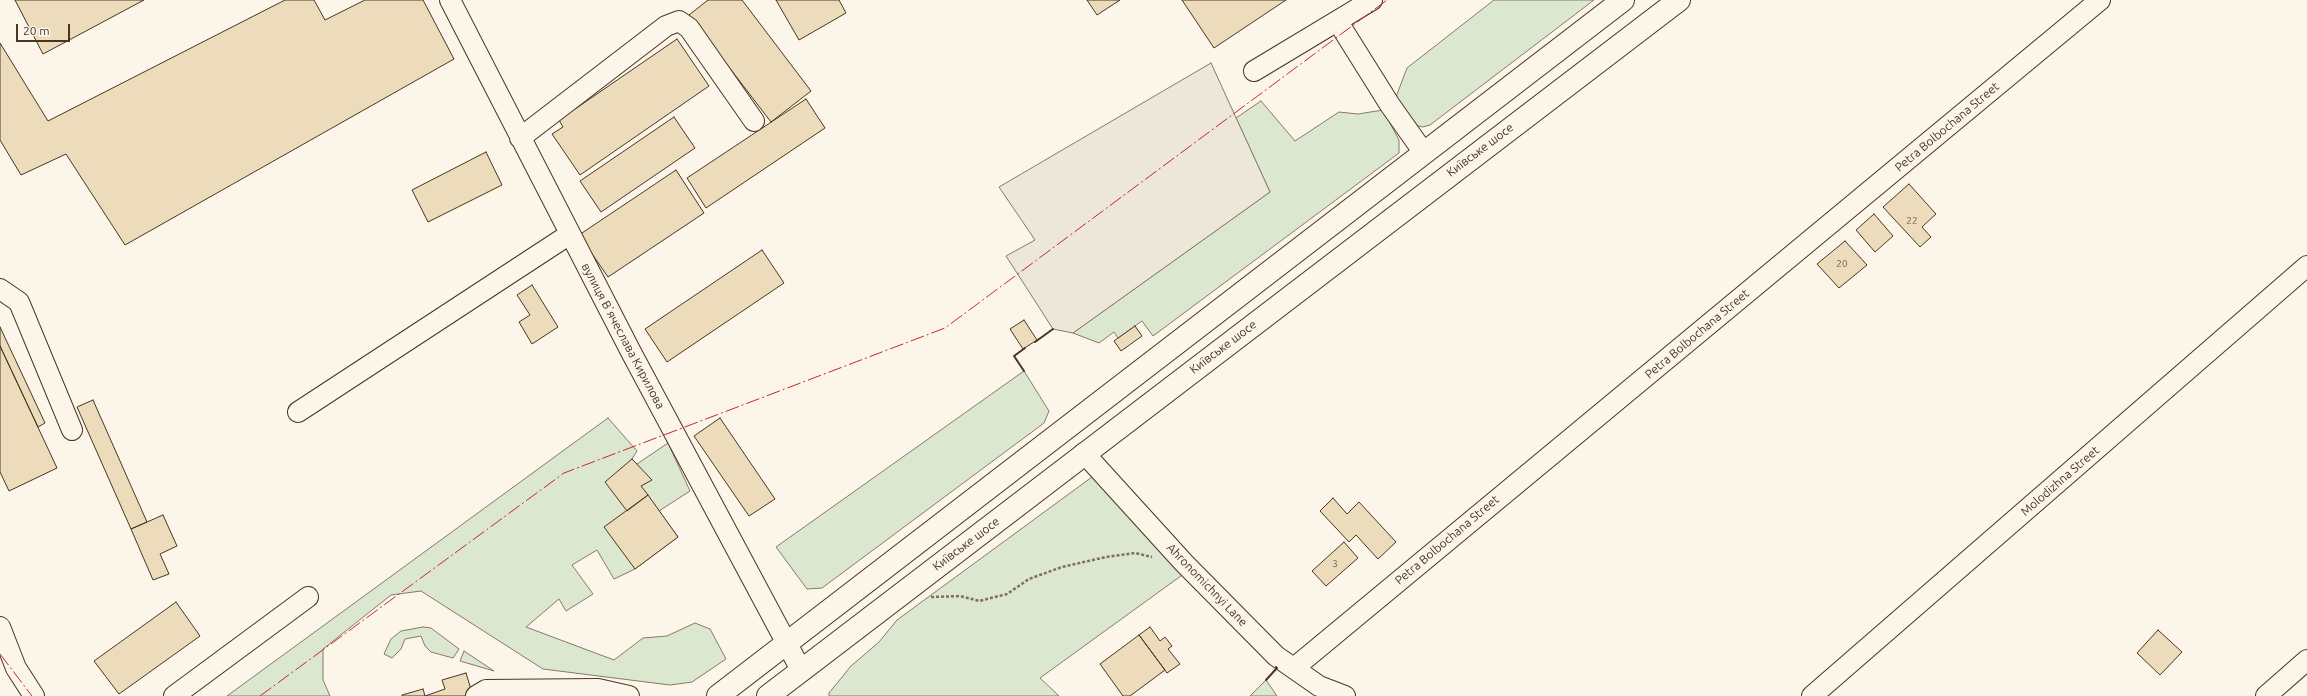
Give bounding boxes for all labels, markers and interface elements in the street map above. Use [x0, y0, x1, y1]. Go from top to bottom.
scale bar [18, 16, 72, 42]
text: 20 m [23, 24, 50, 37]
street label: Petra Bolbochana Street [1892, 79, 2002, 175]
street label: Київське шосе [1444, 120, 1516, 180]
house number: 22 [1906, 215, 1918, 227]
house number: 20 [1836, 258, 1848, 270]
street label: вулиця Вʼячеслава Кирилова [578, 261, 668, 411]
street label: Petra Bolbochana Street [1642, 286, 1752, 382]
street label: Київське шосе [1187, 317, 1259, 377]
street label: Molodizhna Street [2018, 443, 2102, 519]
street label: Petra Bolbochana Street [1392, 492, 1502, 588]
street label: Київське шосе [930, 514, 1002, 574]
street label: Ahronomichnyi Lane [1164, 541, 1250, 629]
house number: 3 [1332, 558, 1338, 570]

